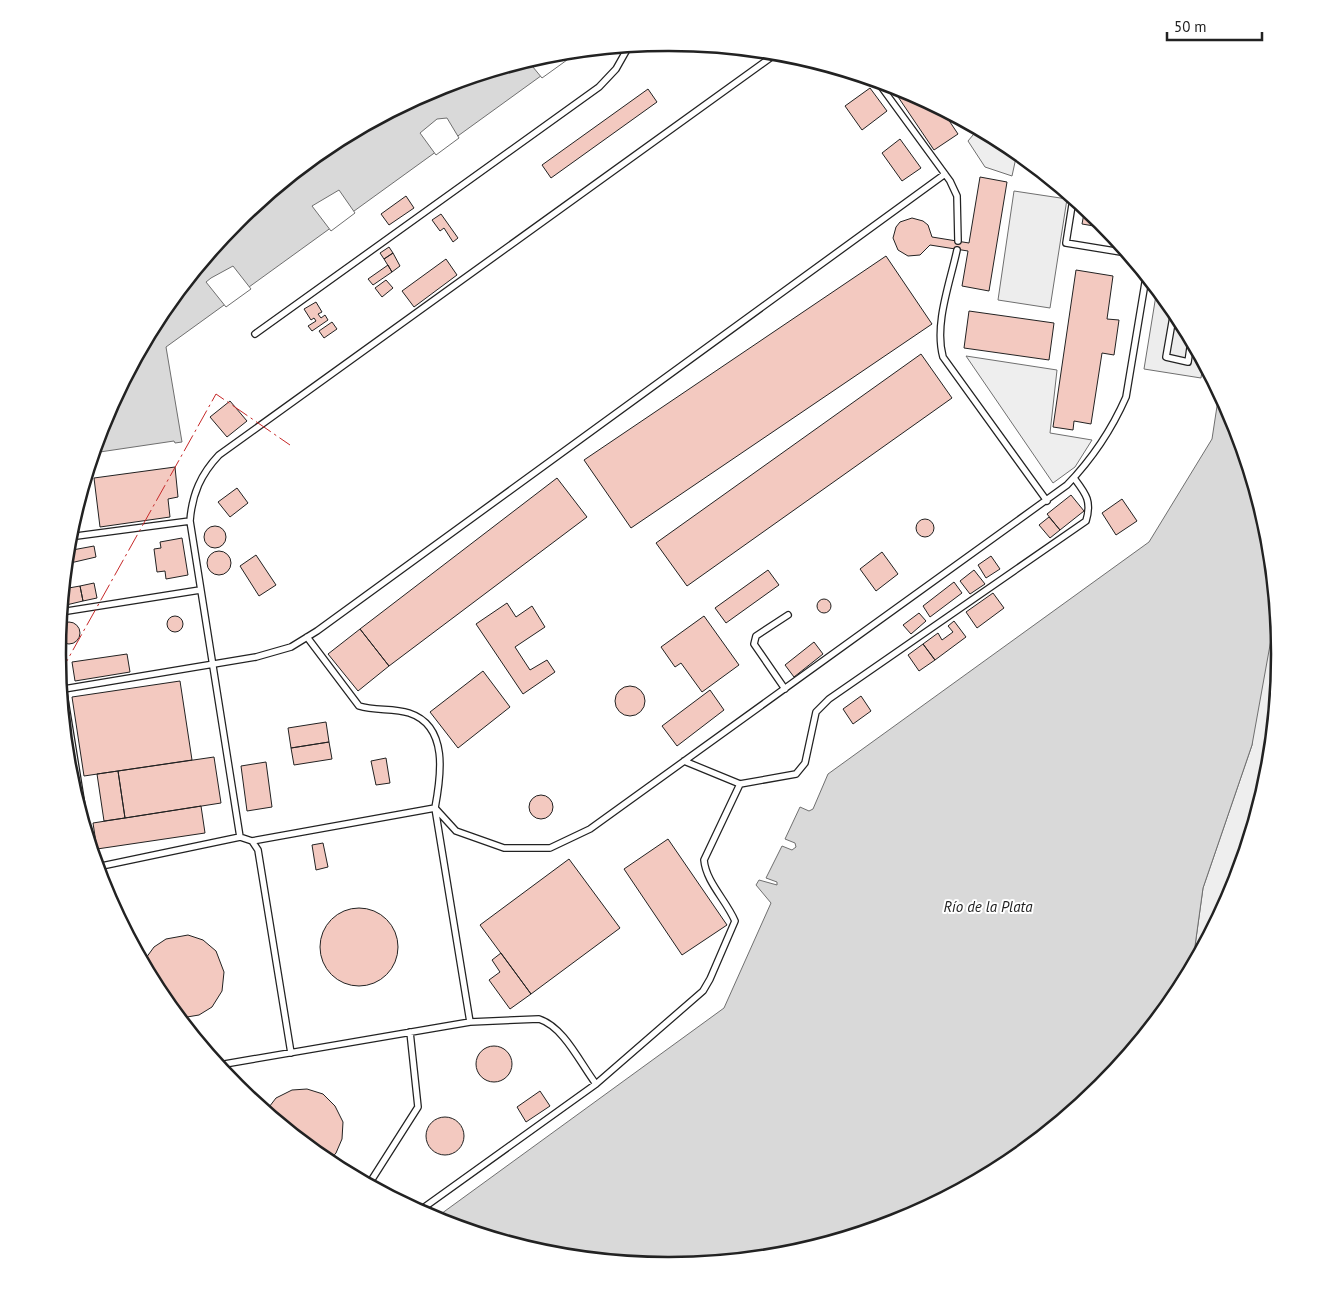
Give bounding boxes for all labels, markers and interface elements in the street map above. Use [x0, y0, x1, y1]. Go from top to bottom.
scale bar [1167, 10, 1262, 42]
text: 50 m [1174, 17, 1207, 36]
water label: Río de la Plata [944, 897, 1033, 916]

